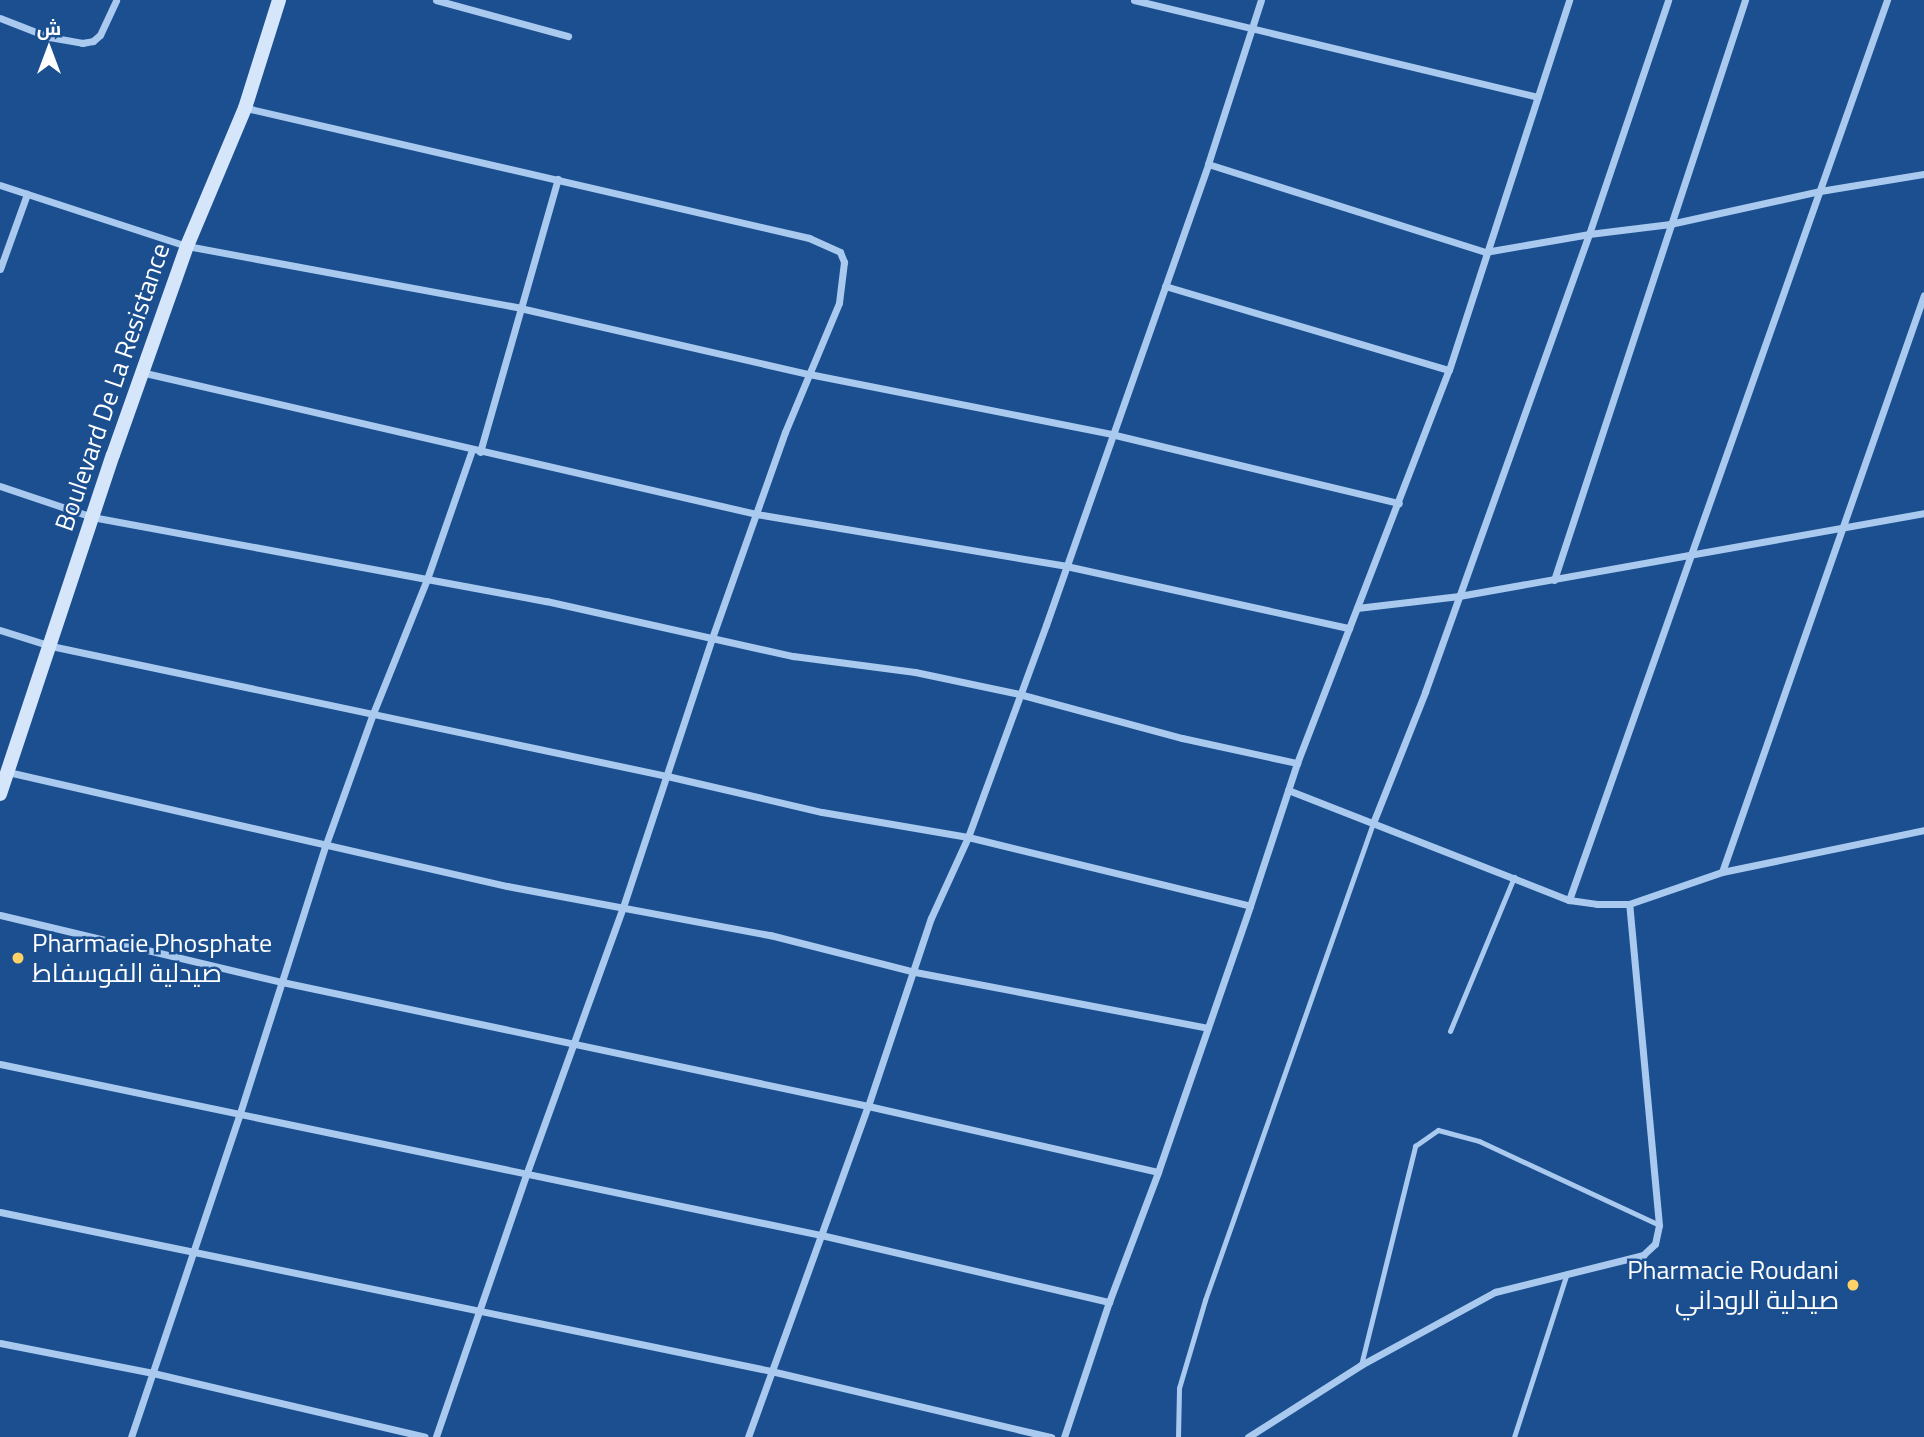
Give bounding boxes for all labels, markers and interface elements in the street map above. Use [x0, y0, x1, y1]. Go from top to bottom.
text: ش [37, 13, 61, 42]
north arrow [14, 14, 84, 84]
street label: Boulevard De La Resistance [48, 239, 176, 535]
place label: Pharmacie Phosphate صيدلية الفوسفاط [32, 927, 272, 988]
marker: Pharmacie Phosphate صيدلية الفوسفاط [10, 950, 26, 966]
place label: Pharmacie Roudani صيدلية الروداني [1627, 1254, 1839, 1316]
marker: Pharmacie Roudani صيدلية الروداني [1845, 1277, 1861, 1293]

